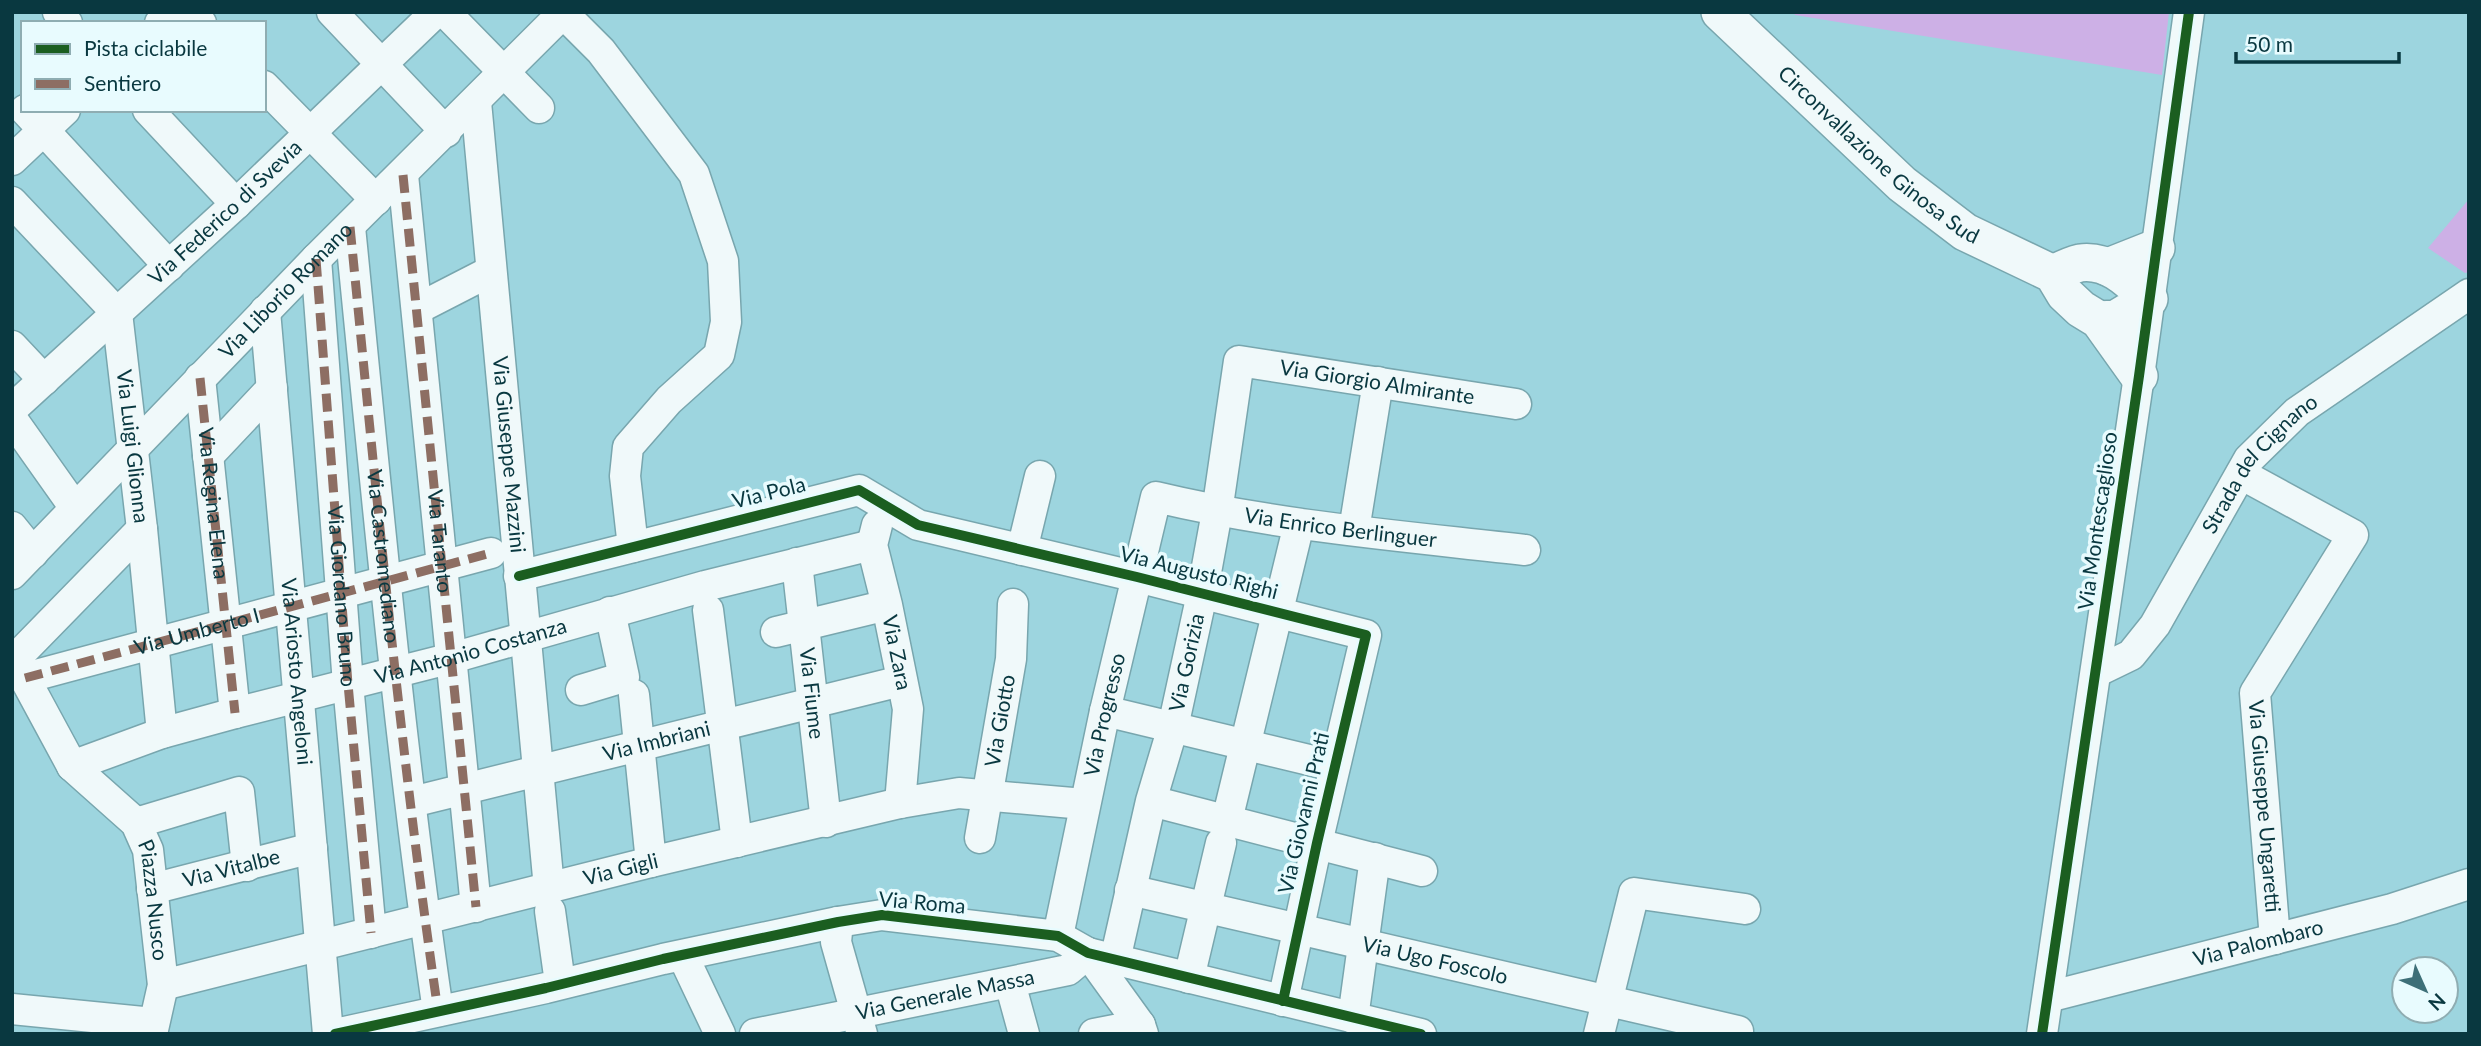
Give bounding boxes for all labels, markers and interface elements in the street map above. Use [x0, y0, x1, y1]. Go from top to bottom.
legend [21, 21, 266, 112]
scale bar [2236, 21, 2399, 65]
text: 50 m [2246, 31, 2293, 56]
text: Pista ciclabile [84, 35, 207, 60]
street label: Circonvallazione Ginosa Sud [1774, 60, 1984, 248]
text: Sentiero [84, 70, 161, 95]
street label: Via Federico di Svevia [142, 134, 306, 289]
street label: Via Liborio Romano [213, 216, 357, 363]
street label: Via Giorgio Almirante [1278, 353, 1476, 408]
street label: Via Giuseppe Mazzini [489, 355, 532, 554]
street label: Via Luigi Glionna [113, 368, 155, 524]
street label: Strada del Cignano [2196, 388, 2322, 537]
street label: Via Regina Elena [194, 426, 235, 580]
street label: Via Montescaglioso [2072, 430, 2121, 611]
street label: Via Castromediano [363, 468, 406, 644]
street label: Via Pola [729, 470, 808, 513]
street label: Via Taranto [423, 488, 459, 594]
street label: Via Enrico Berlinguer [1243, 501, 1438, 551]
street label: Via Giordano Bruno [324, 504, 362, 688]
street label: Via Augusto Righi [1118, 540, 1281, 603]
street label: Via Ariosto Angeloni [277, 577, 319, 766]
street label: Via Umberto I [131, 602, 262, 659]
street label: Via Gorizia [1163, 611, 1208, 714]
street label: Via Antonio Costanza [372, 612, 569, 688]
street label: Via Zara [878, 613, 918, 692]
street label: Via Fiume [796, 646, 831, 740]
street label: Via Progresso [1078, 650, 1129, 779]
street label: Via Giotto [979, 672, 1019, 769]
street label: Via Giuseppe Ungaretti [2245, 699, 2287, 913]
street label: Via Imbriani [600, 715, 713, 765]
street label: Via Giovanni Prati [1272, 729, 1333, 896]
street label: Piazza Nusco [134, 835, 174, 962]
street label: Via Vitalbe [180, 843, 282, 892]
street label: Via Gigli [580, 847, 660, 890]
street label: Via Roma [878, 885, 967, 918]
street label: Via Palombaro [2190, 913, 2326, 970]
street label: Via Ugo Foscolo [1360, 930, 1511, 988]
north arrow [2390, 955, 2460, 1025]
street label: Via Generale Massa [853, 963, 1036, 1024]
text: N [2424, 989, 2451, 1016]

